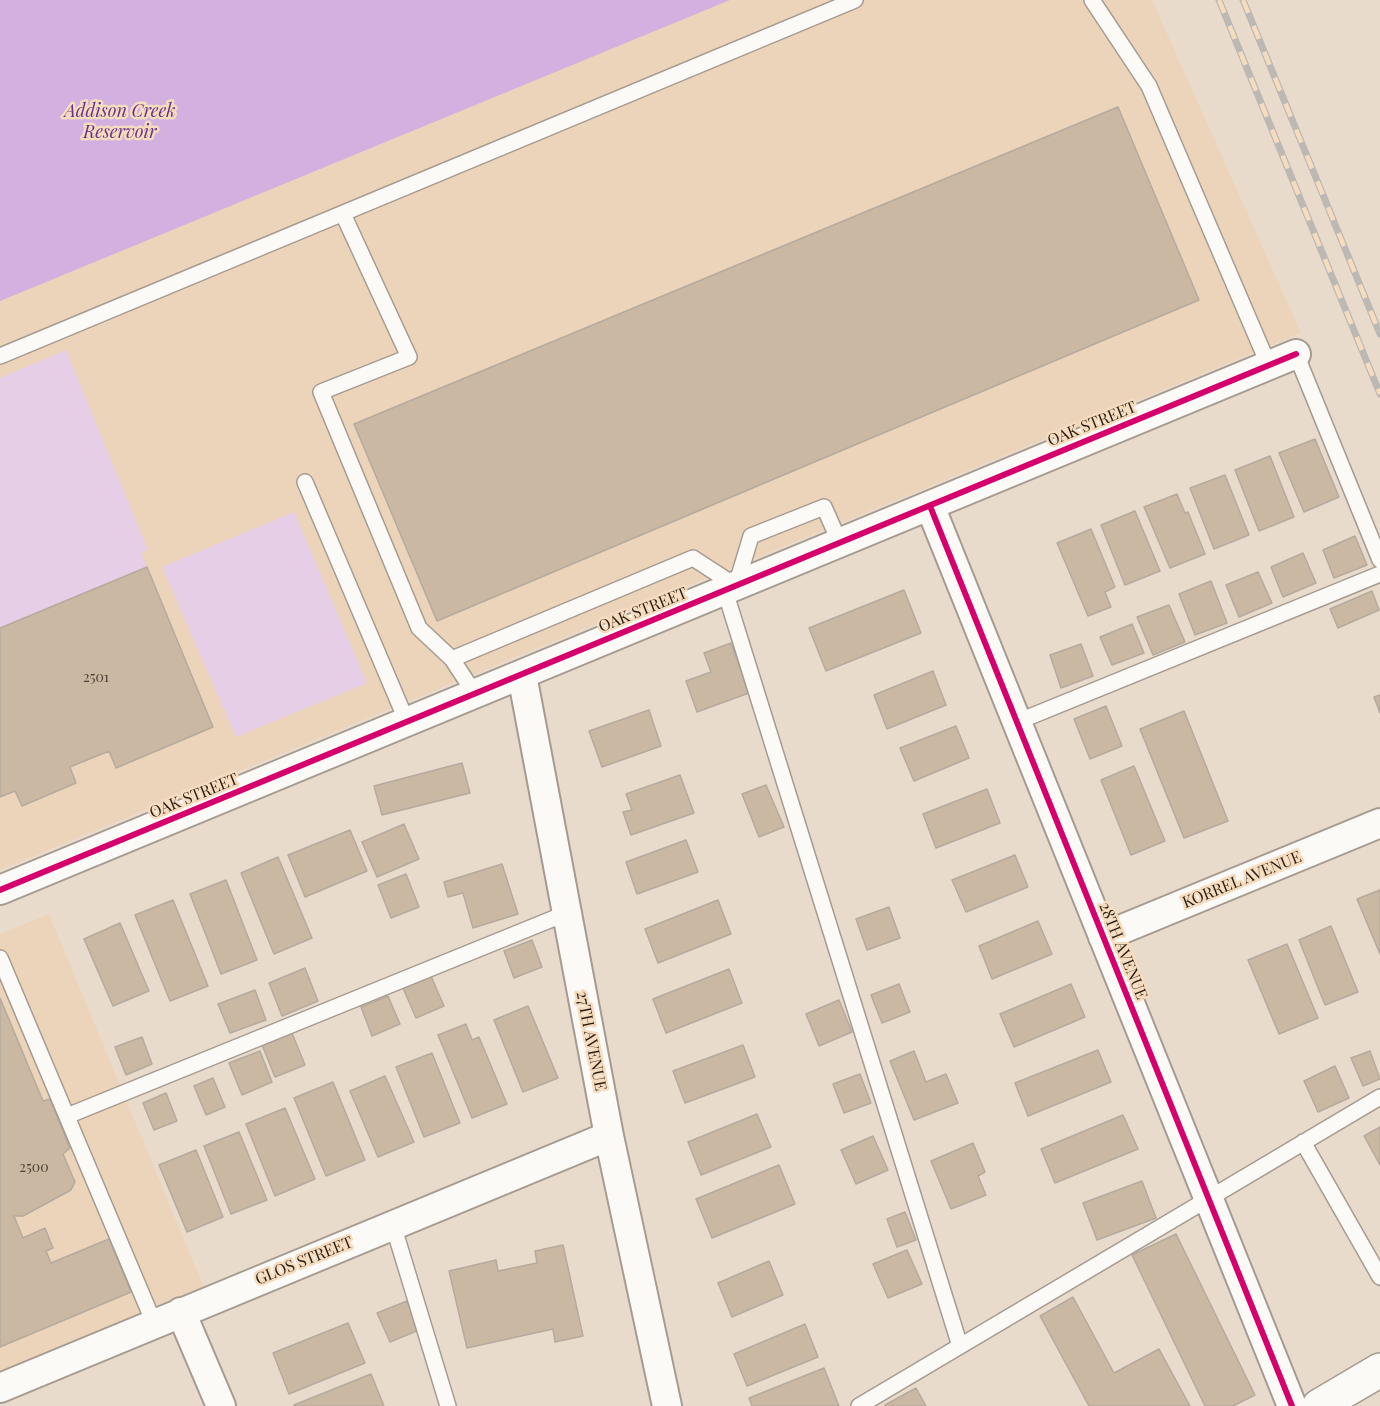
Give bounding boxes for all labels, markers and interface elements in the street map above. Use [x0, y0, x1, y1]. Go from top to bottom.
water label: Addison Creek Reservoir [65, 100, 175, 142]
street label: OAK STREET [1045, 397, 1139, 451]
street label: OAK STREET [596, 583, 690, 637]
house number: 2501 [83, 670, 109, 686]
street label: OAK STREET [147, 769, 241, 823]
street label: KORREL AVENUE [1180, 847, 1304, 913]
street label: 28TH AVENUE [1095, 900, 1151, 1002]
street label: 27TH AVENUE [572, 989, 610, 1093]
house number: 2500 [19, 1160, 49, 1176]
street label: GLOS STREET [252, 1233, 356, 1289]

